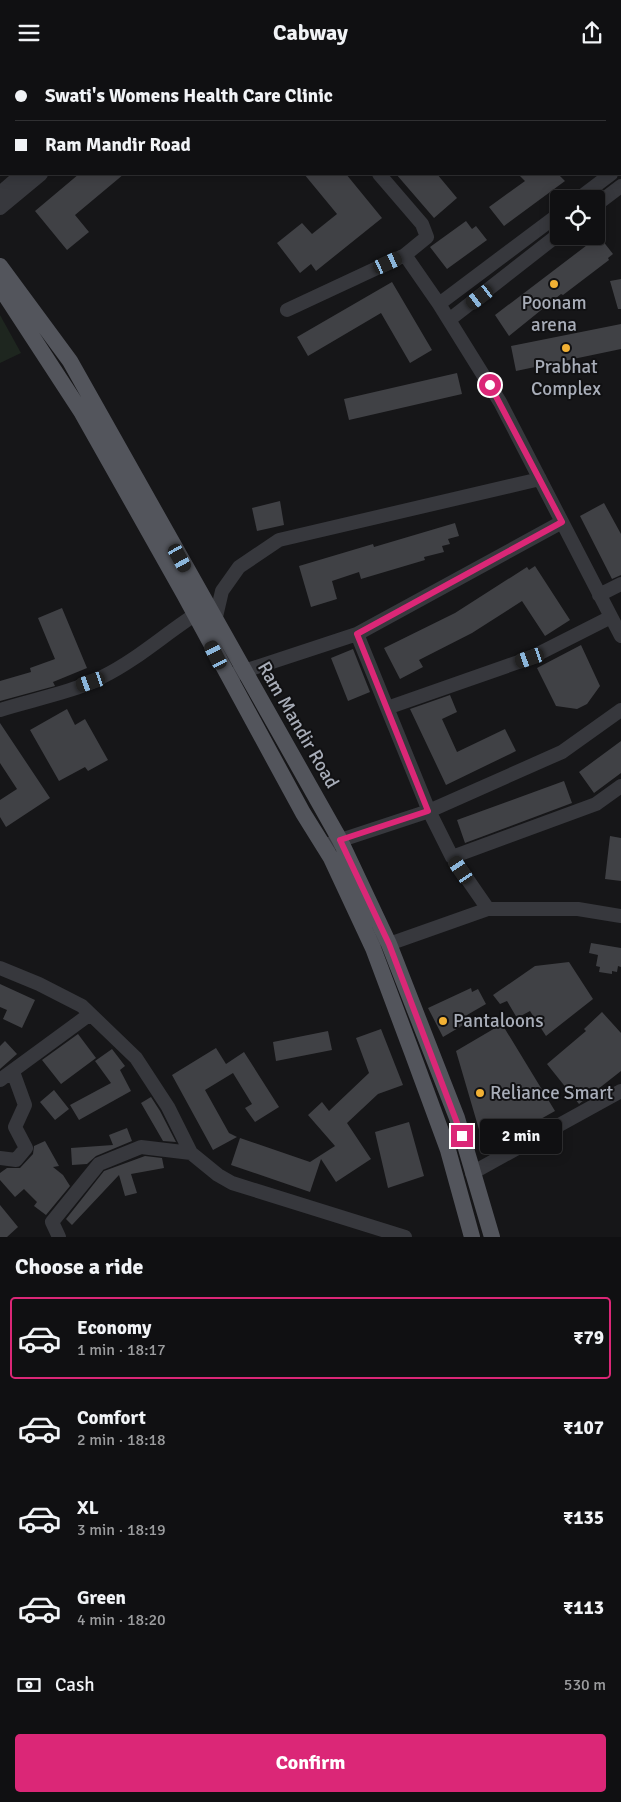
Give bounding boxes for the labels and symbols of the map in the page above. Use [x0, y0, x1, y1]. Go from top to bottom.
car [371, 250, 404, 276]
marker: Poonam arena [548, 278, 560, 290]
car [463, 282, 496, 312]
place label: Poonam arena [521, 291, 587, 337]
marker: Prabhat Complex [560, 342, 572, 354]
place label: Prabhat Complex [531, 355, 601, 401]
route start [479, 374, 501, 396]
car [166, 541, 193, 575]
car [202, 638, 229, 672]
car [513, 646, 546, 670]
street label: Ram Mandir Road [252, 657, 344, 793]
car [74, 670, 107, 694]
car [446, 853, 475, 887]
place label: Pantaloons [453, 1009, 543, 1033]
marker: Pantaloons [437, 1015, 449, 1027]
place label: Reliance Smart [490, 1081, 614, 1105]
marker: Reliance Smart [474, 1087, 486, 1099]
callout: 2 min [480, 1119, 562, 1153]
route end [451, 1125, 473, 1147]

